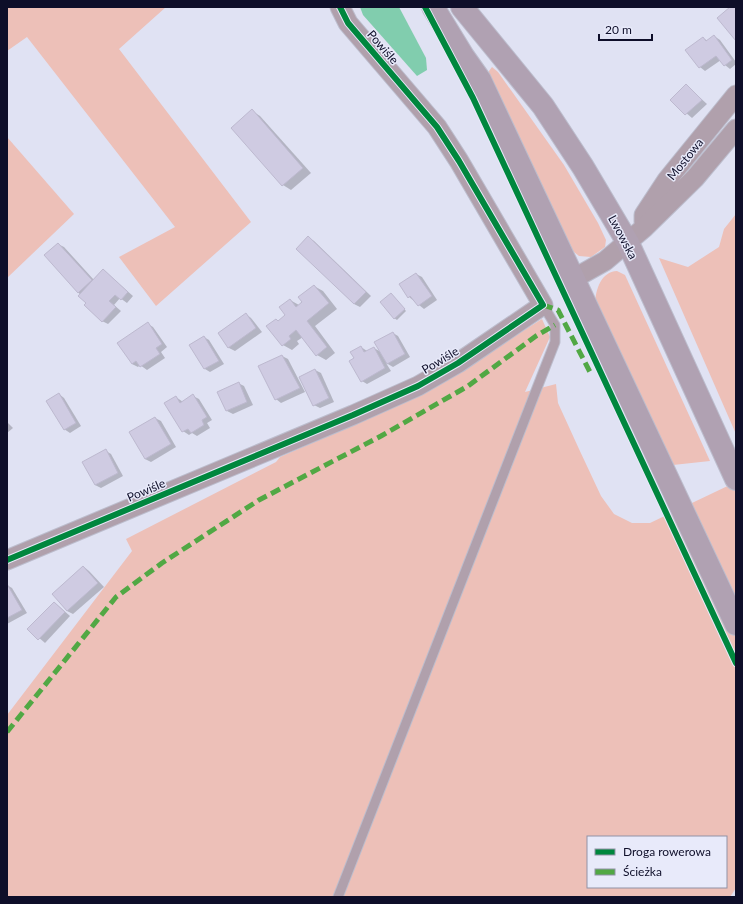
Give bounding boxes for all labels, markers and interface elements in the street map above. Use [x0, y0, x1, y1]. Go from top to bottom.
scale bar [599, 16, 652, 42]
text: 20 m [605, 22, 632, 37]
street label: Powiśle [364, 27, 402, 67]
street label: Mostowa [664, 135, 706, 183]
street label: Lwowska [605, 212, 641, 262]
street label: Powiśle [419, 343, 461, 377]
street label: Powiśle [125, 475, 167, 505]
legend [587, 836, 727, 888]
text: Droga rowerowa [623, 844, 711, 859]
text: Ścieżka [623, 864, 662, 879]

